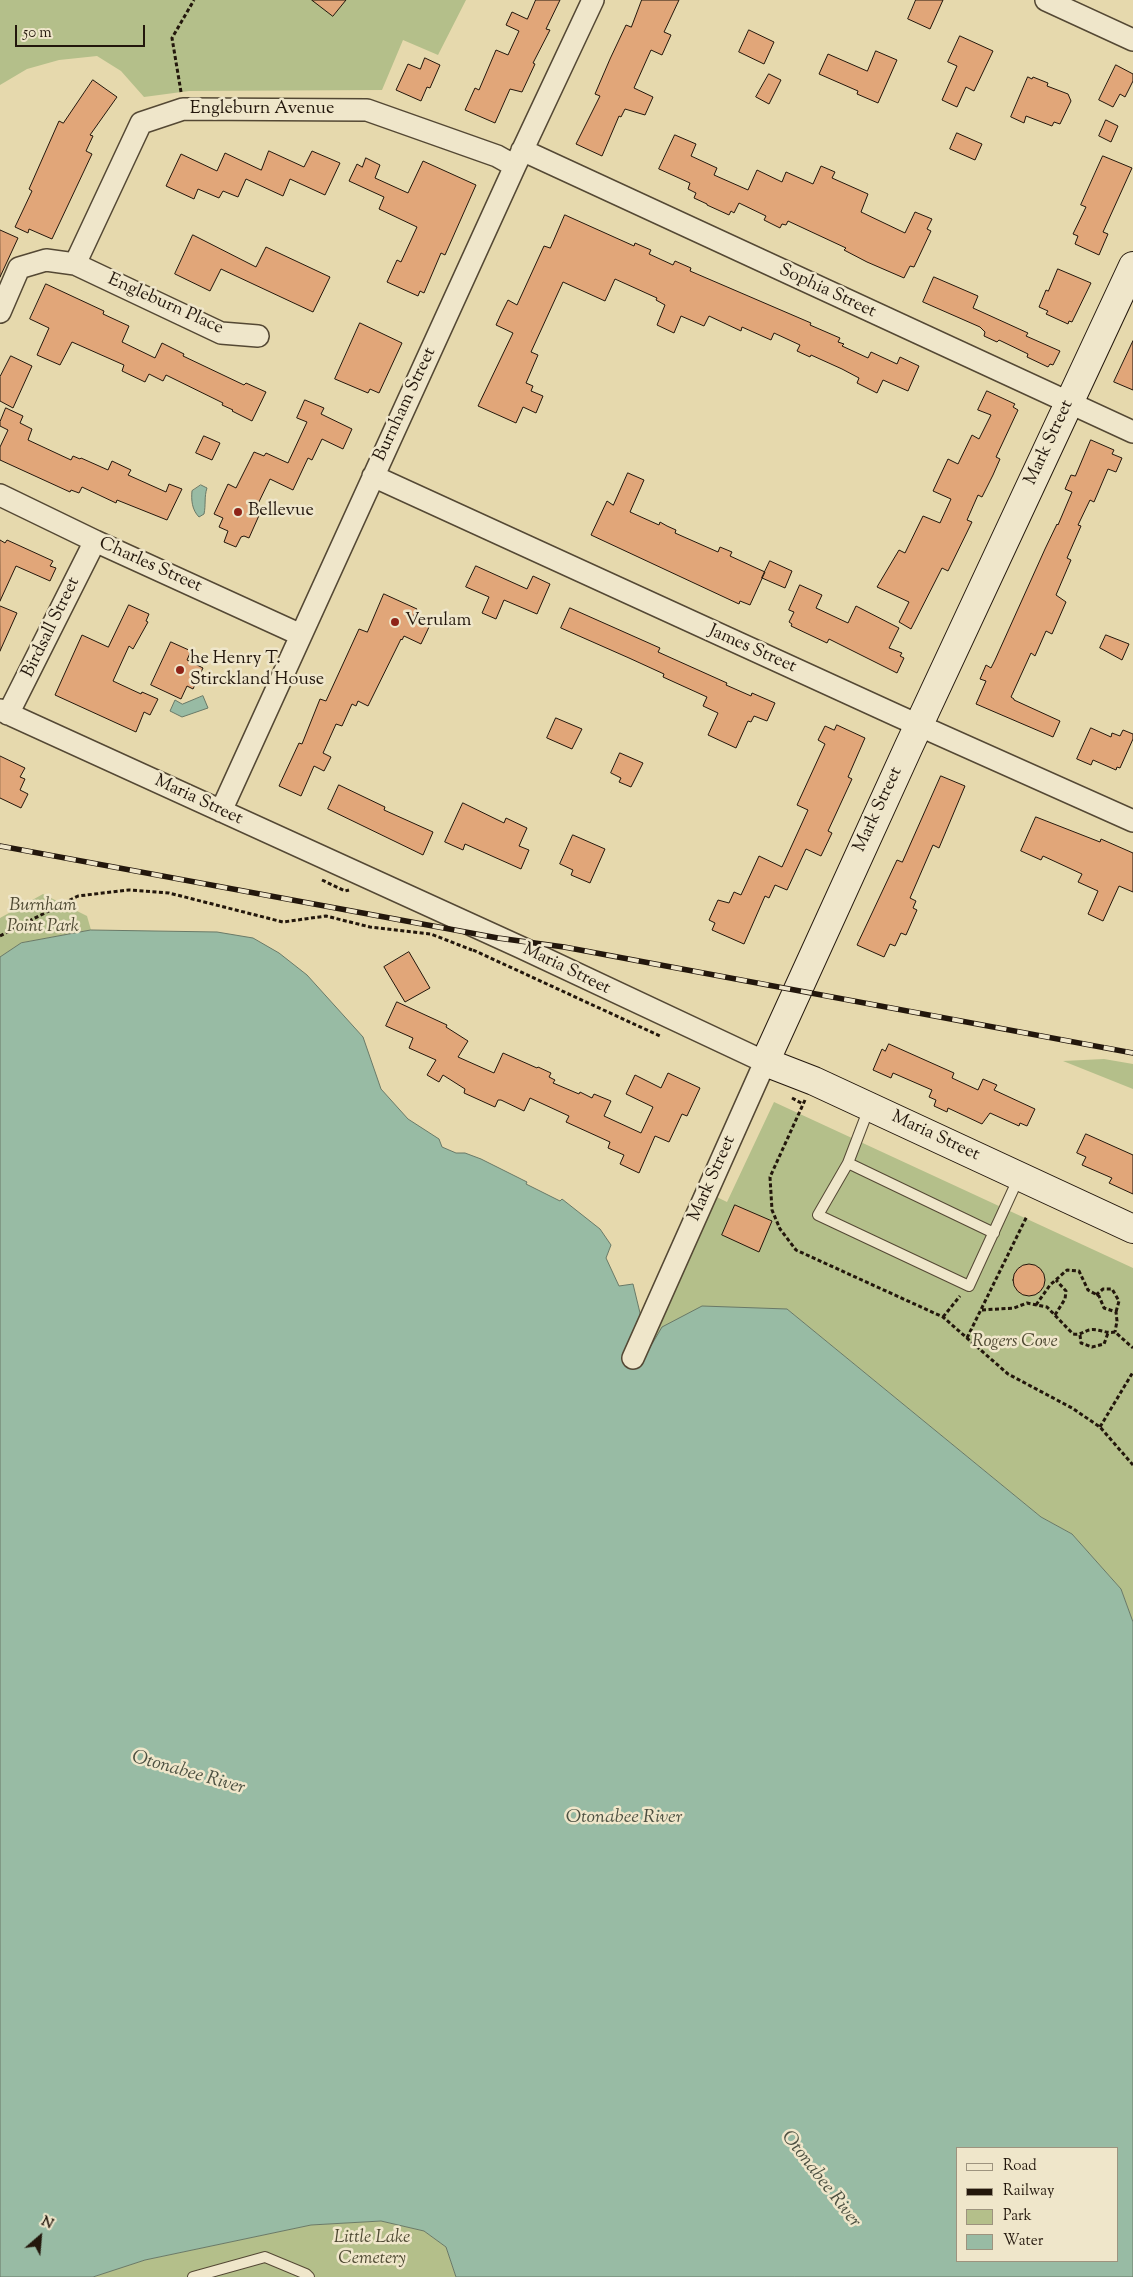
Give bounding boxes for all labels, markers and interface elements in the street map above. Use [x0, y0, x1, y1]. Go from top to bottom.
scale bar [18, 15, 148, 47]
text: 50 m [23, 23, 52, 44]
street label: Engleburn Avenue [190, 99, 334, 121]
street label: Sophia Street [775, 260, 879, 324]
street label: Engleburn Place [104, 270, 226, 340]
street label: Burnham Street [370, 345, 442, 465]
street label: Mark Street [1021, 397, 1079, 489]
place label: Bellevue [248, 501, 314, 523]
marker: Bellevue [232, 506, 244, 518]
street label: Charles Street [95, 534, 205, 598]
street label: Birdsall Street [18, 574, 86, 682]
place label: Verulam [405, 611, 471, 633]
marker: Verulam [389, 616, 401, 628]
street label: James Street [705, 621, 799, 679]
place label: he Henry T. Stirckland House [190, 649, 324, 692]
marker: he Henry T. Stirckland House [174, 664, 186, 676]
street label: Mark Street [850, 764, 908, 856]
street label: Maria Street [150, 771, 246, 831]
park label: Burnham Point Park [7, 896, 79, 939]
street label: Maria Street [519, 939, 613, 1001]
street label: Maria Street [887, 1107, 983, 1167]
street label: Mark Street [685, 1133, 741, 1225]
park label: Rogers Cove [972, 1332, 1058, 1354]
water label: Otonabee River [129, 1747, 247, 1801]
water label: Otonabee River [566, 1808, 682, 1830]
water label: Otonabee River [775, 2127, 865, 2233]
legend [956, 2147, 1118, 2262]
text: Road [1003, 2156, 1037, 2177]
text: Railway [1003, 2181, 1054, 2202]
text: Park [1003, 2206, 1032, 2227]
north arrow [15, 2212, 65, 2262]
text: N [37, 2212, 56, 2235]
park label: Little Lake Cemetery [334, 2228, 410, 2270]
text: Water [1003, 2231, 1043, 2252]

